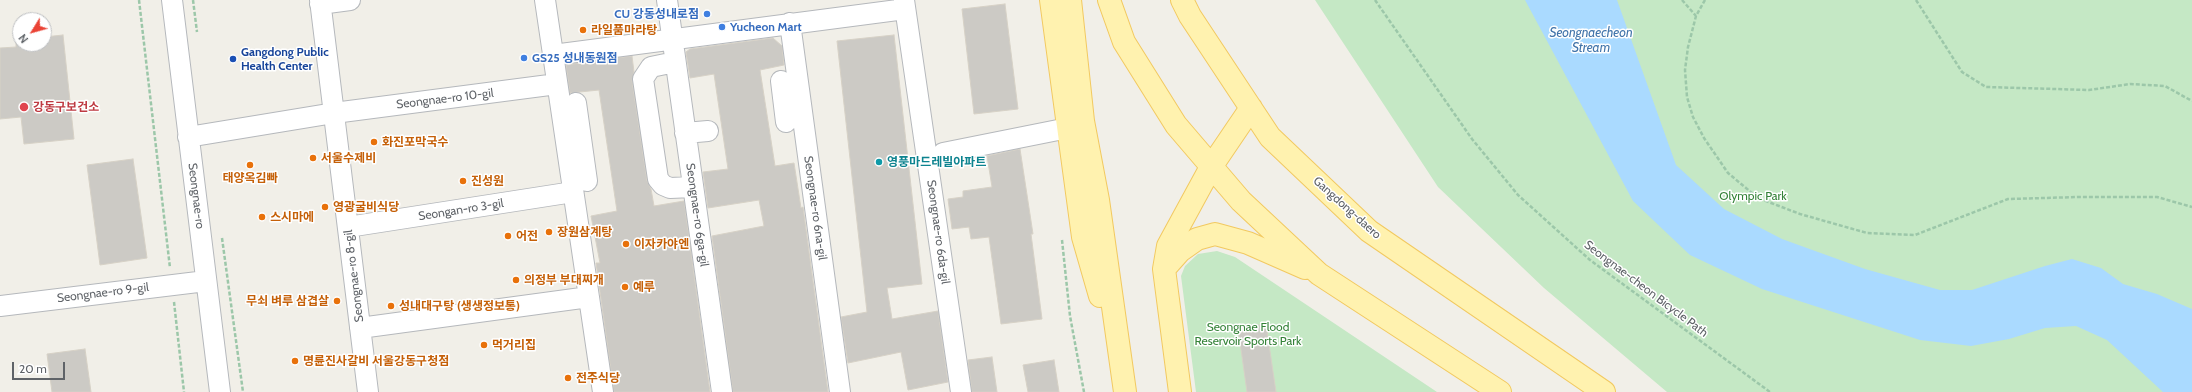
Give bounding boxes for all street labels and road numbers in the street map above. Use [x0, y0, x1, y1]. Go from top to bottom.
street label: Seongnae-ro 10-gil [395, 86, 495, 112]
street label: Seongnae-ro 6na-gil [801, 155, 829, 261]
street label: Seongnae-ro [185, 162, 207, 230]
street label: Seongnae-ro 6ga-gil [683, 162, 711, 268]
street label: Gangdong-daero [1310, 174, 1384, 242]
street label: Seongnae-ro 6da-gil [924, 179, 952, 285]
street label: Seongan-ro 3-gil [417, 196, 505, 224]
street label: Seongnae-ro 8-gil [341, 229, 367, 323]
street label: Seongnae-cheon Bicycle Path [1581, 238, 1711, 340]
street label: Seongnae-ro 9-gil [56, 280, 150, 306]

